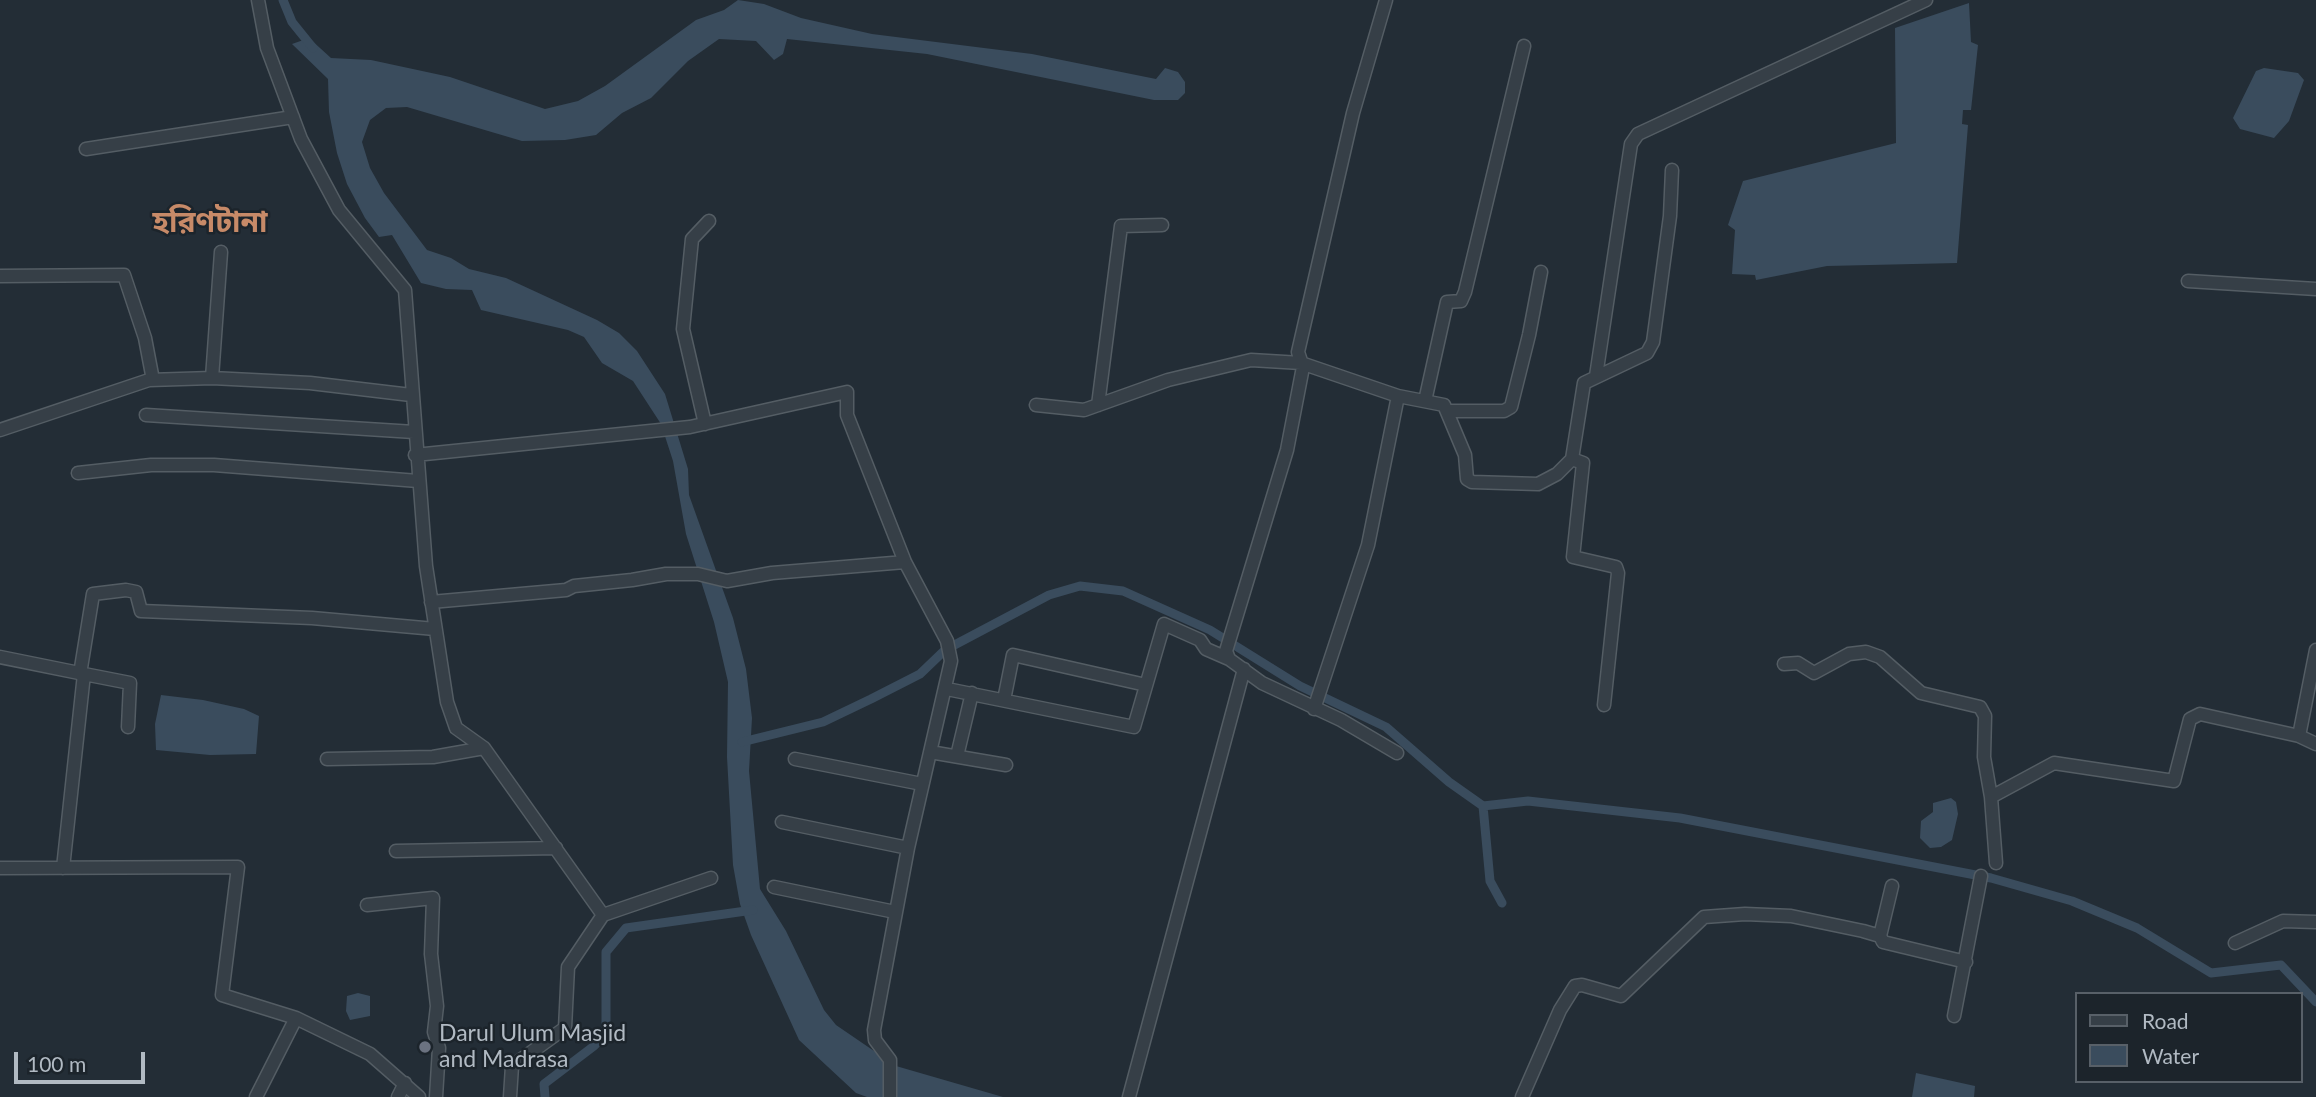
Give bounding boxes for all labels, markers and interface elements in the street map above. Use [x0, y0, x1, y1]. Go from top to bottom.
district label: হরিণটানা [152, 204, 268, 240]
legend [2074, 992, 2302, 1083]
text: Road [2142, 1008, 2189, 1033]
place label: Darul Ulum Masjid and Madrasa [439, 1020, 626, 1074]
scale bar [18, 1038, 149, 1082]
marker: Darul Ulum Masjid and Madrasa [417, 1039, 433, 1055]
text: Water [2142, 1043, 2199, 1068]
text: 100 m [27, 1051, 86, 1076]

